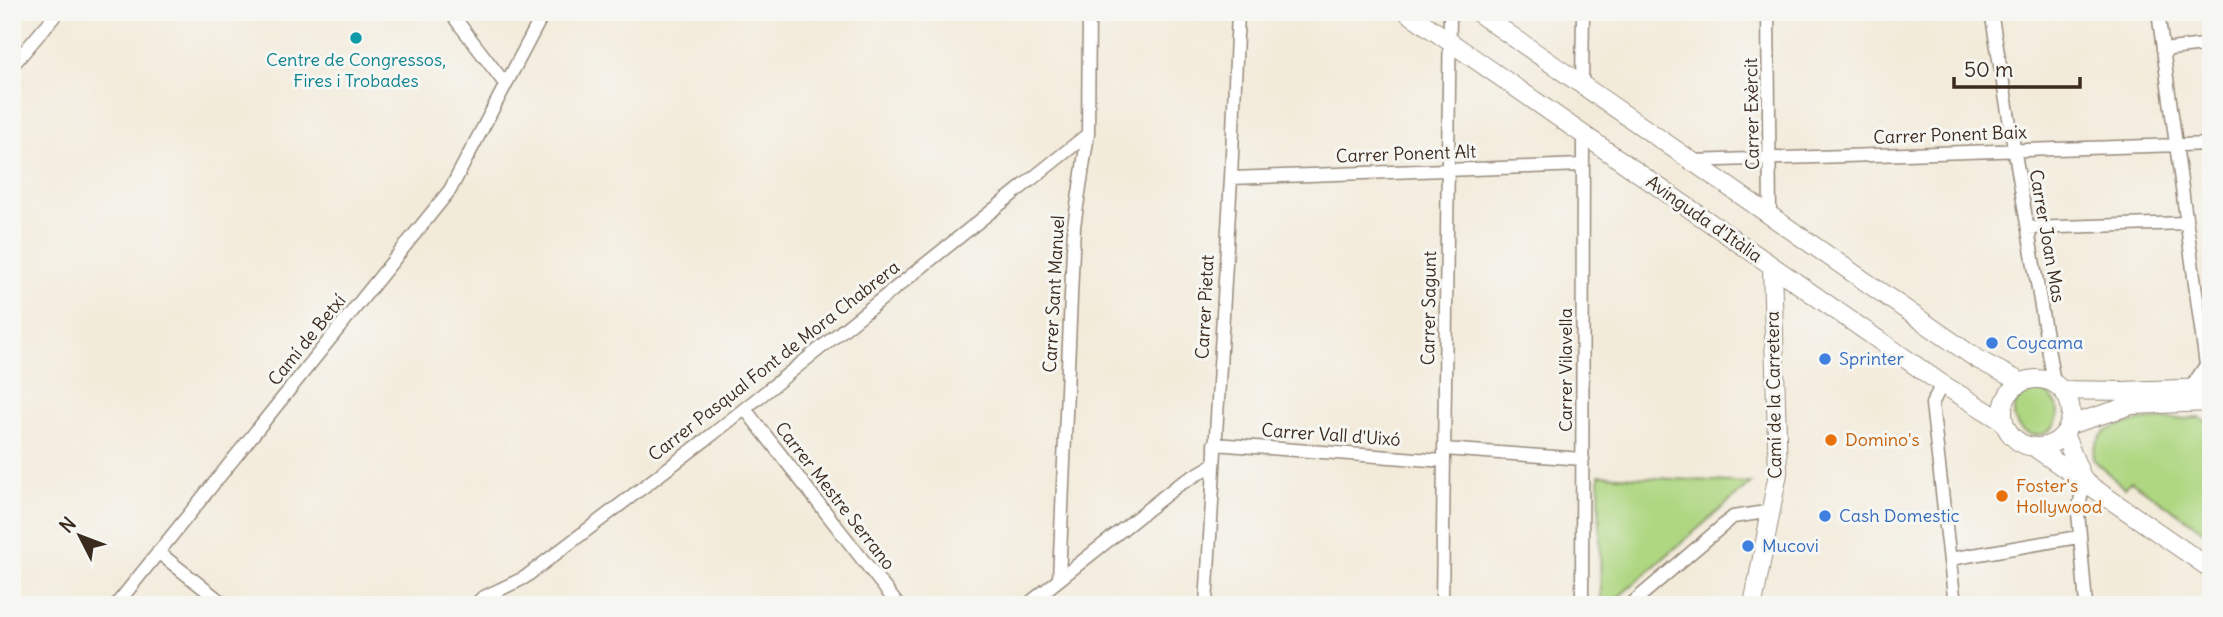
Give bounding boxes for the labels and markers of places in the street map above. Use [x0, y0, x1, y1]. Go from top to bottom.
marker: Centre de Congressos, Fires i Trobades [348, 30, 364, 46]
place label: Centre de Congressos, Fires i Trobades [266, 48, 446, 92]
place label: Coycama [2006, 331, 2083, 354]
marker: Coycama [1984, 335, 2000, 351]
place label: Sprinter [1839, 347, 1904, 370]
marker: Sprinter [1817, 351, 1833, 367]
place label: Domino's [1845, 428, 1920, 451]
marker: Domino's [1823, 432, 1839, 448]
place label: Foster's Hollywood [2016, 474, 2103, 518]
marker: Foster's Hollywood [1994, 488, 2010, 504]
place label: Cash Domestic [1839, 504, 1960, 527]
marker: Cash Domestic [1817, 508, 1833, 524]
place label: Mucovi [1762, 534, 1819, 557]
marker: Mucovi [1740, 538, 1756, 554]

